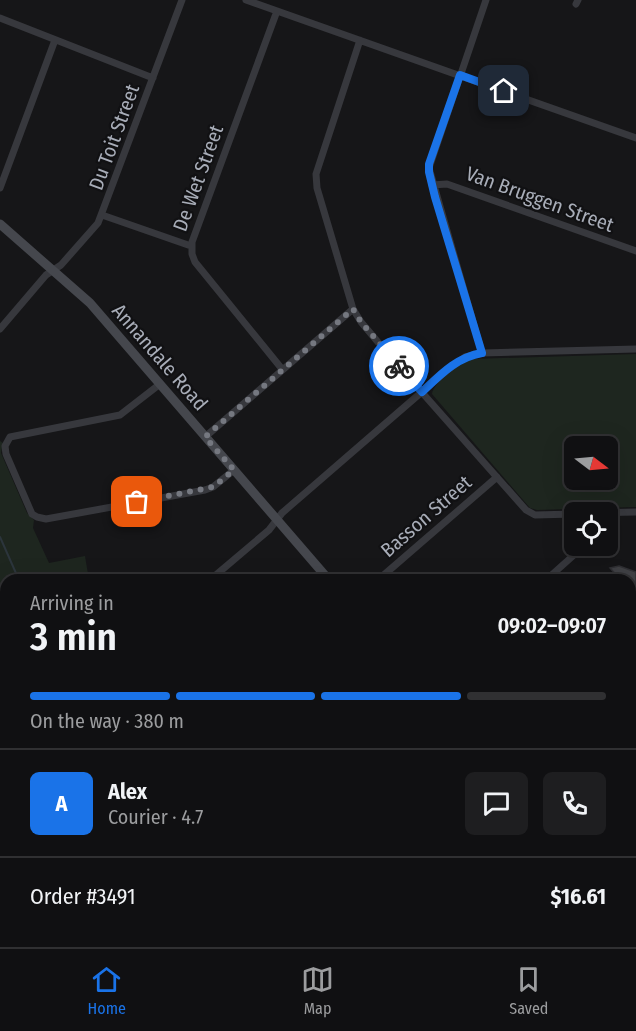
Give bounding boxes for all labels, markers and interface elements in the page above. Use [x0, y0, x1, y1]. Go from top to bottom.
pin [478, 65, 529, 116]
icon: home [487, 74, 520, 107]
street label: Du Toit Street [84, 80, 144, 193]
street label: De Wet Street [168, 121, 228, 234]
street label: Van Bruggen Street [463, 161, 618, 237]
street label: Annandale Road [107, 299, 213, 415]
courier [369, 336, 429, 396]
icon: bike [383, 350, 416, 383]
north arrow [564, 436, 618, 490]
map controls [564, 436, 618, 556]
street label: Basson Street [376, 470, 477, 562]
pin [111, 476, 162, 527]
icon: bag [120, 485, 153, 518]
button: locate [564, 502, 618, 556]
text: Arriving in [30, 591, 114, 615]
text: 09:02–09:07 [497, 612, 606, 639]
text: 3 min [30, 614, 117, 660]
text: On the way · 380 m [30, 709, 184, 733]
button: chat [465, 772, 528, 835]
button: phone [543, 772, 606, 835]
text: Alex [108, 778, 147, 805]
text: A [56, 790, 67, 817]
text: Courier · 4.7 [108, 805, 203, 829]
text: Order #3491 [30, 883, 136, 910]
text: $16.61 [551, 883, 606, 910]
tab: Home [88, 963, 126, 1018]
tab: Map [301, 963, 334, 1018]
tab: Saved [509, 963, 548, 1018]

